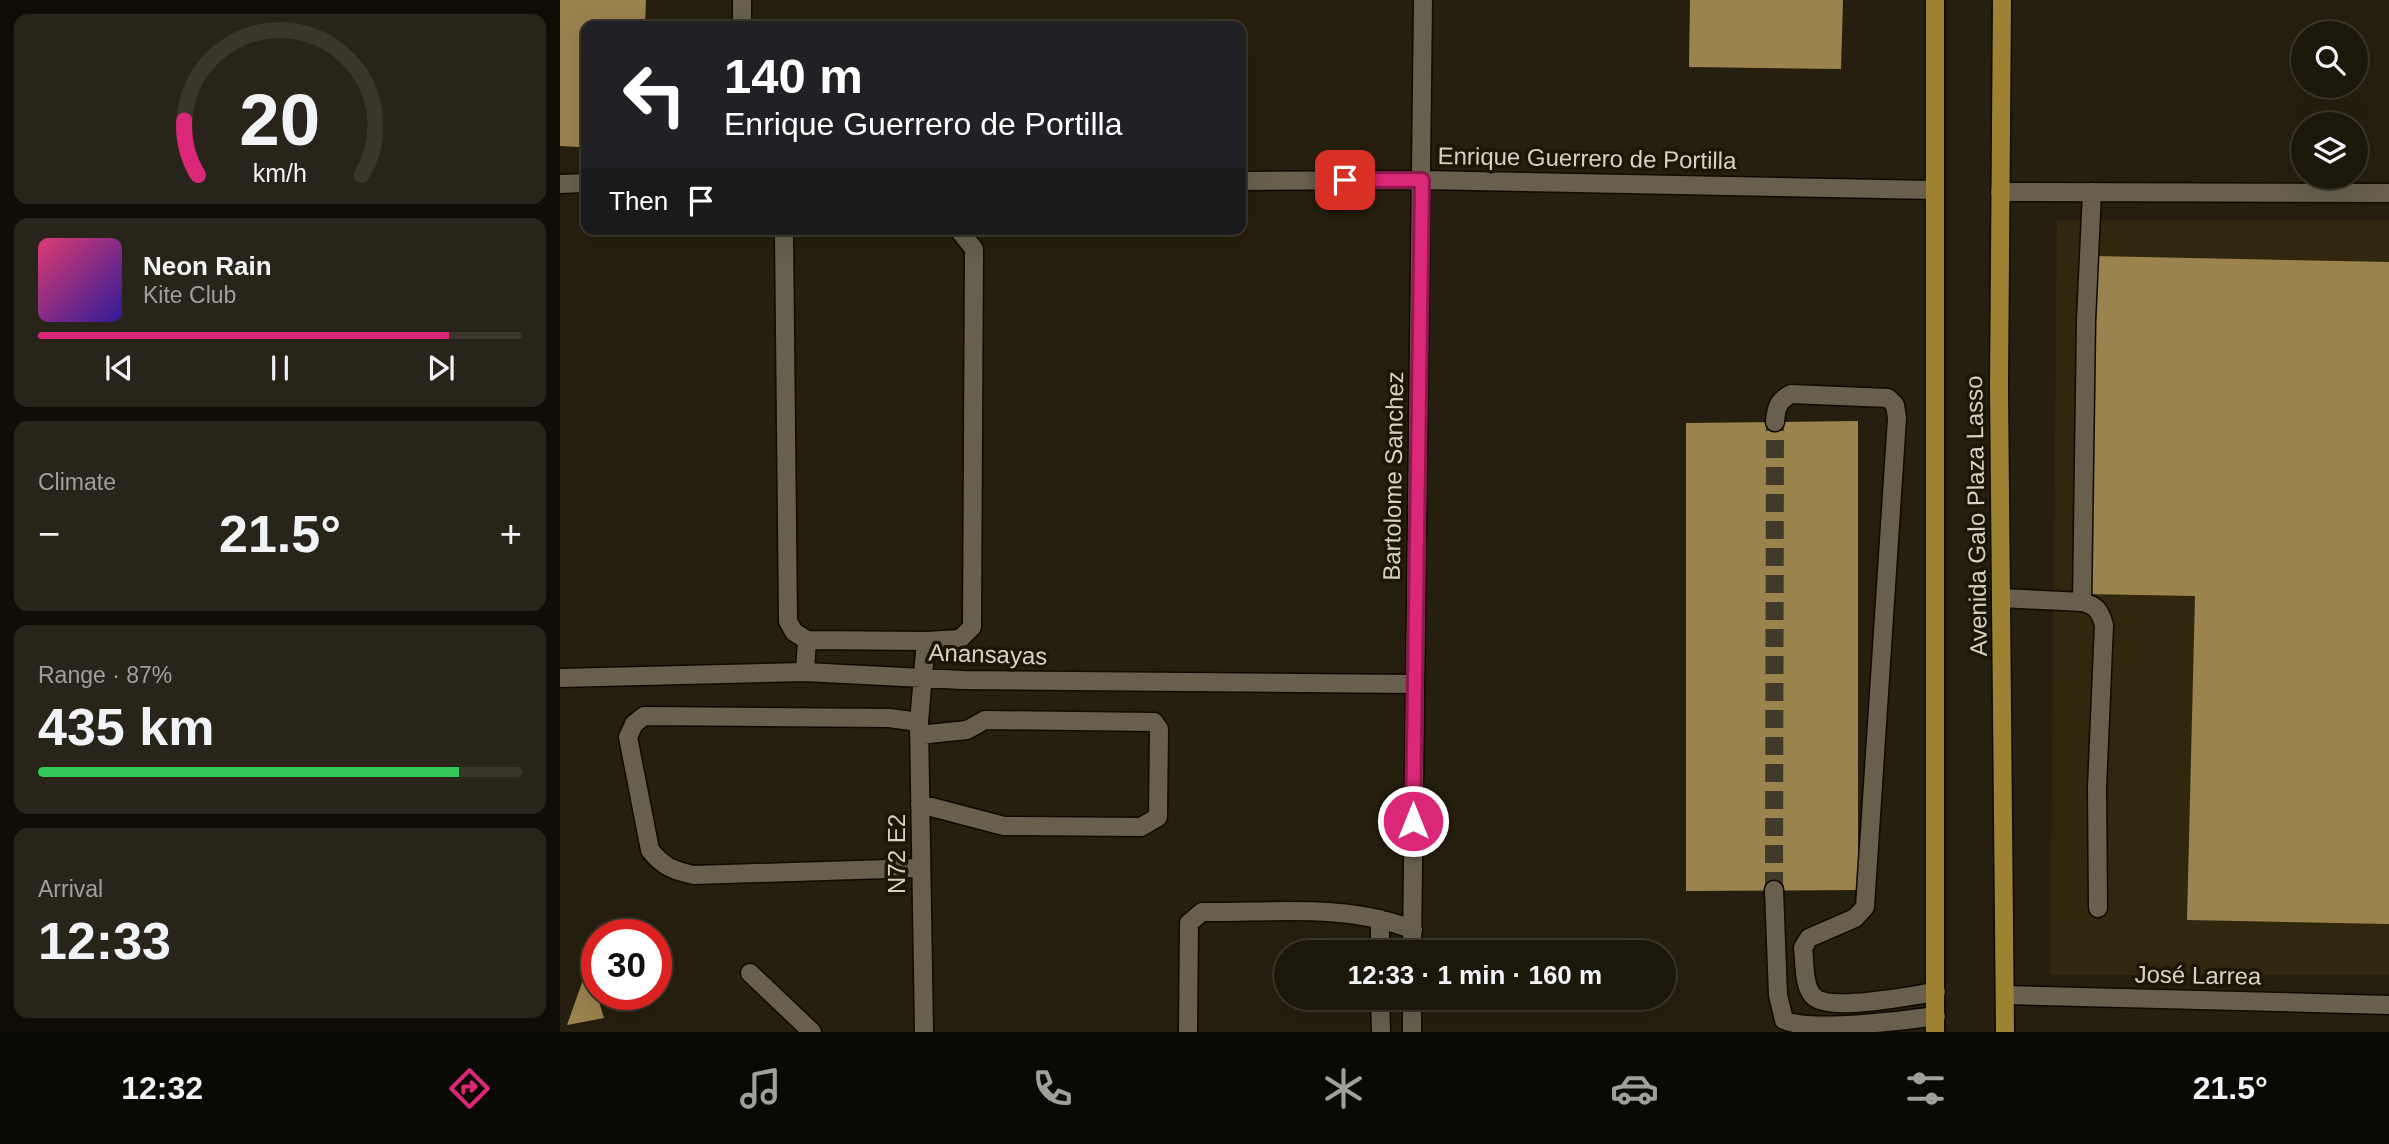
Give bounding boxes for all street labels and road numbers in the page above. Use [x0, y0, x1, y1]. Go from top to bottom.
street label: Enrique Guerrero de Portilla [1437, 142, 1737, 174]
street label: Bartolome Sanchez [1378, 371, 1408, 581]
street label: Avenida Galo Plaza Lasso [1960, 375, 1992, 657]
street label: Anansayas [928, 638, 1048, 670]
street label: N72 E2 [883, 814, 910, 894]
street label: José Larrea [2134, 960, 2262, 990]

